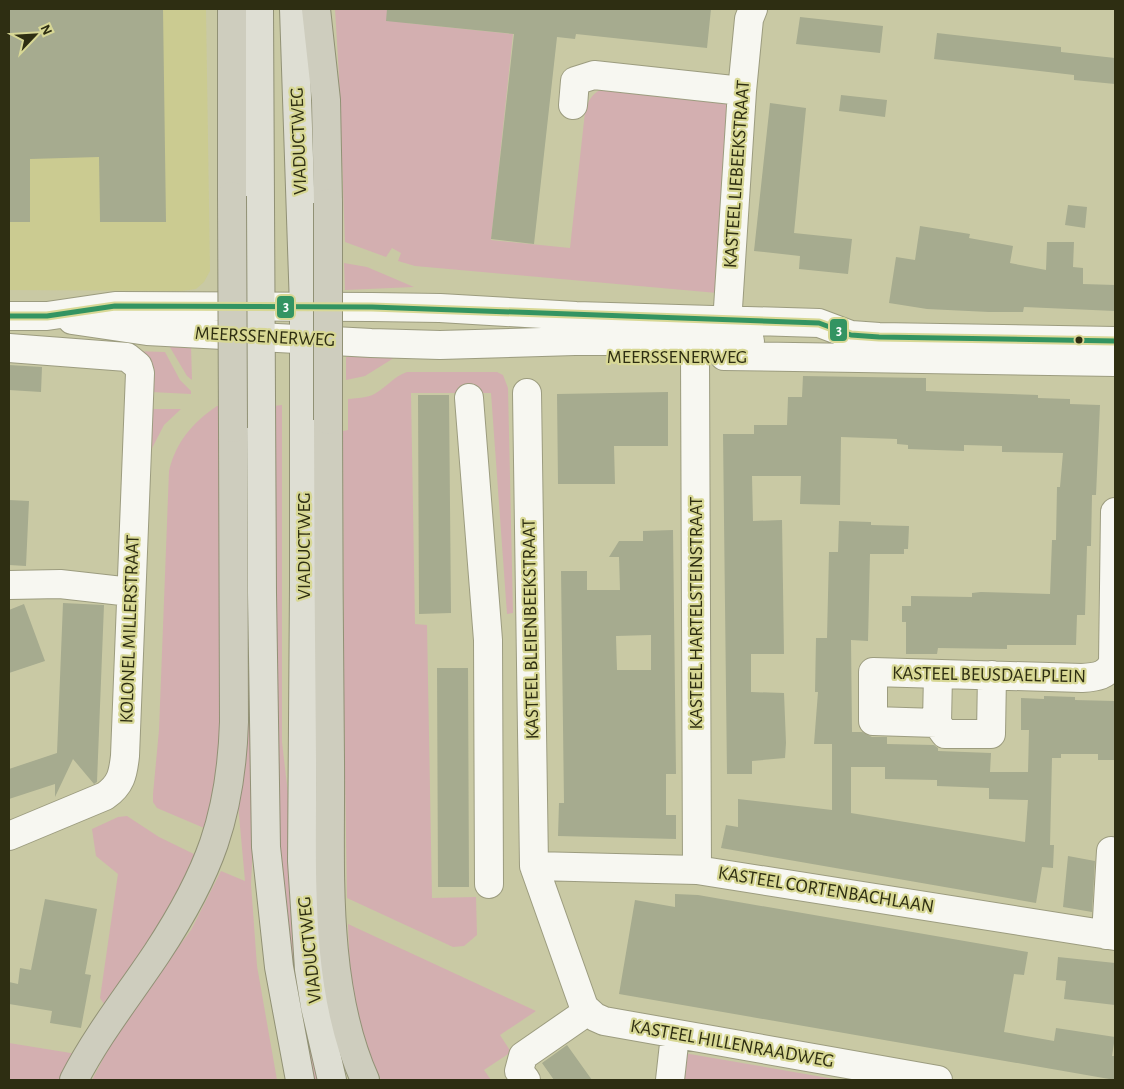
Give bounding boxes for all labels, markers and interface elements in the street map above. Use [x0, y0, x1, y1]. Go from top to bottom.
north arrow [10, 10, 60, 60]
text: N [37, 23, 54, 37]
street label: KASTEEL LIEBEEKSTRAAT [721, 79, 753, 269]
street label: VIADUCTWEG [288, 87, 310, 195]
line badge: 3 [276, 295, 295, 319]
text: 3 [283, 300, 289, 314]
line badge: 3 [829, 318, 848, 342]
street label: MEERSSENERWEG [194, 324, 336, 350]
text: 3 [836, 324, 842, 338]
unlabelled marker [1074, 335, 1084, 345]
street label: MEERSSENERWEG [607, 348, 747, 367]
street label: VIADUCTWEG [295, 492, 314, 600]
street label: KASTEEL HARTELSTEINSTRAAT [687, 497, 706, 729]
street label: KASTEEL BLEIENBEEKSTRAAT [520, 518, 542, 740]
street label: KOLONEL MILLERSTRAAT [117, 534, 143, 724]
street label: KASTEEL BEUSDAELPLEIN [892, 664, 1086, 686]
street label: KASTEEL CORTENBACHLAAN [717, 864, 935, 916]
street label: VIADUCTWEG [295, 896, 325, 1004]
street label: KASTEEL HILLENRAADWEG [629, 1017, 835, 1071]

